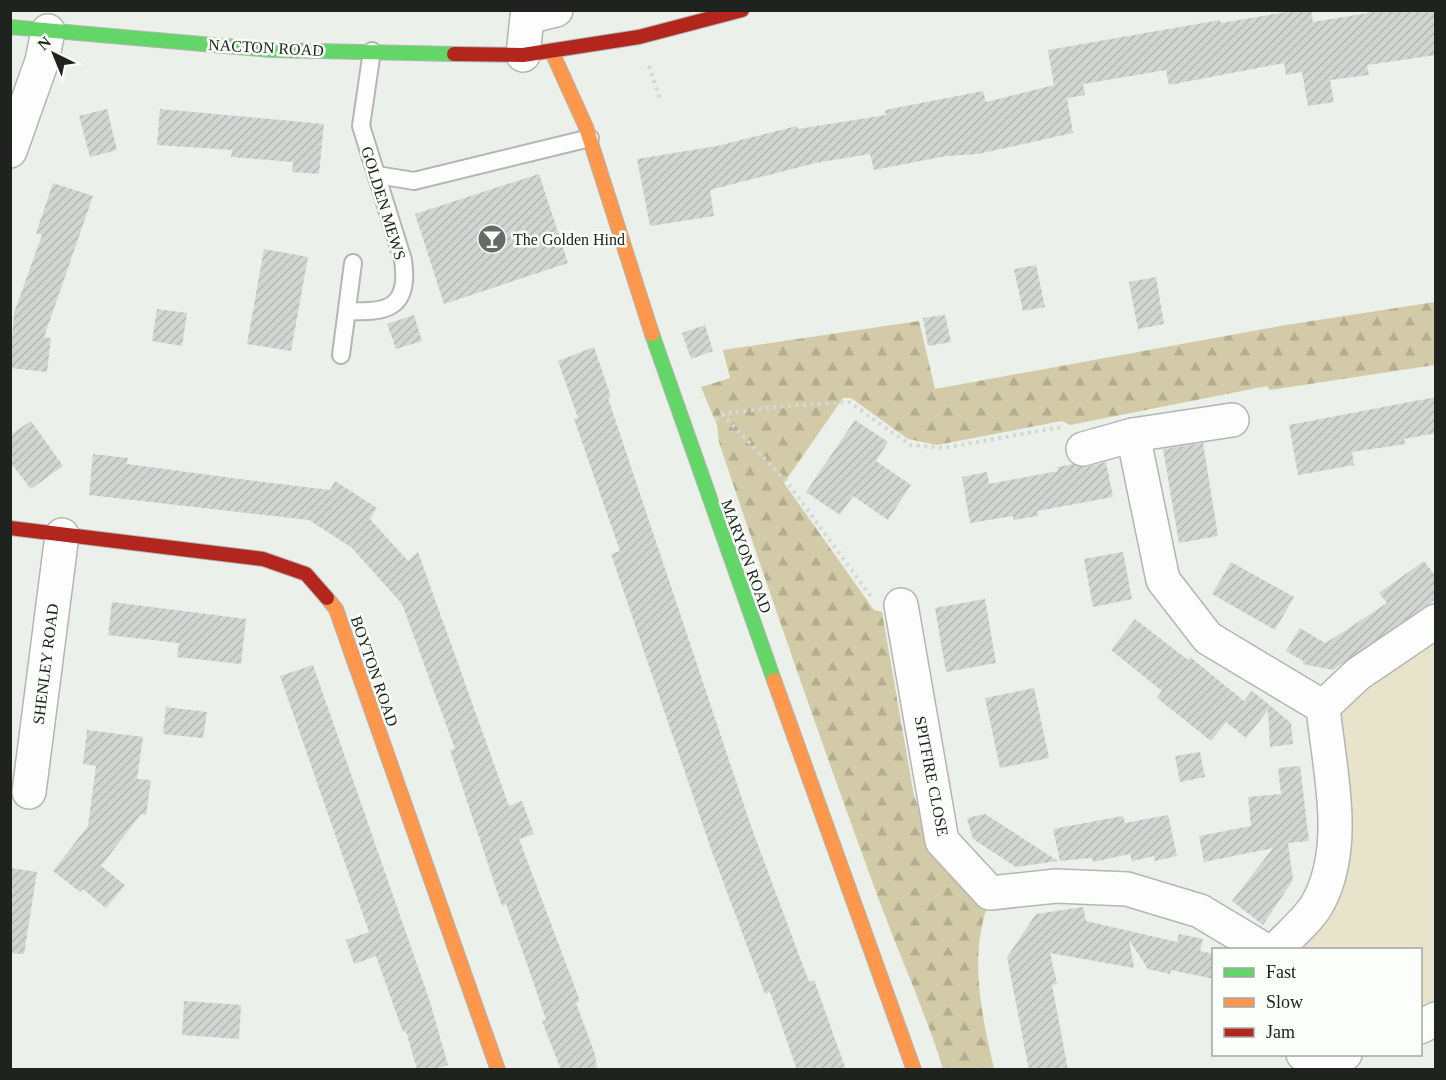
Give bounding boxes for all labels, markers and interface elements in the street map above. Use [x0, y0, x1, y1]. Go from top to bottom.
north arrow [24, 24, 84, 84]
text: N [34, 33, 54, 54]
street label: NACTON ROAD [208, 36, 324, 59]
street label: GOLDEN MEWS [358, 144, 409, 262]
bar icon: The Golden Hind [476, 223, 508, 255]
place label: The Golden Hind [513, 231, 625, 248]
street label: MARYON ROAD [718, 497, 775, 615]
street label: SHENLEY ROAD [30, 603, 61, 725]
street label: BOYTON ROAD [348, 614, 401, 729]
street label: SPITFIRE CLOSE [912, 714, 952, 838]
legend [1212, 948, 1422, 1056]
text: Fast [1266, 962, 1296, 982]
text: Slow [1266, 992, 1303, 1012]
text: Jam [1266, 1022, 1295, 1042]

